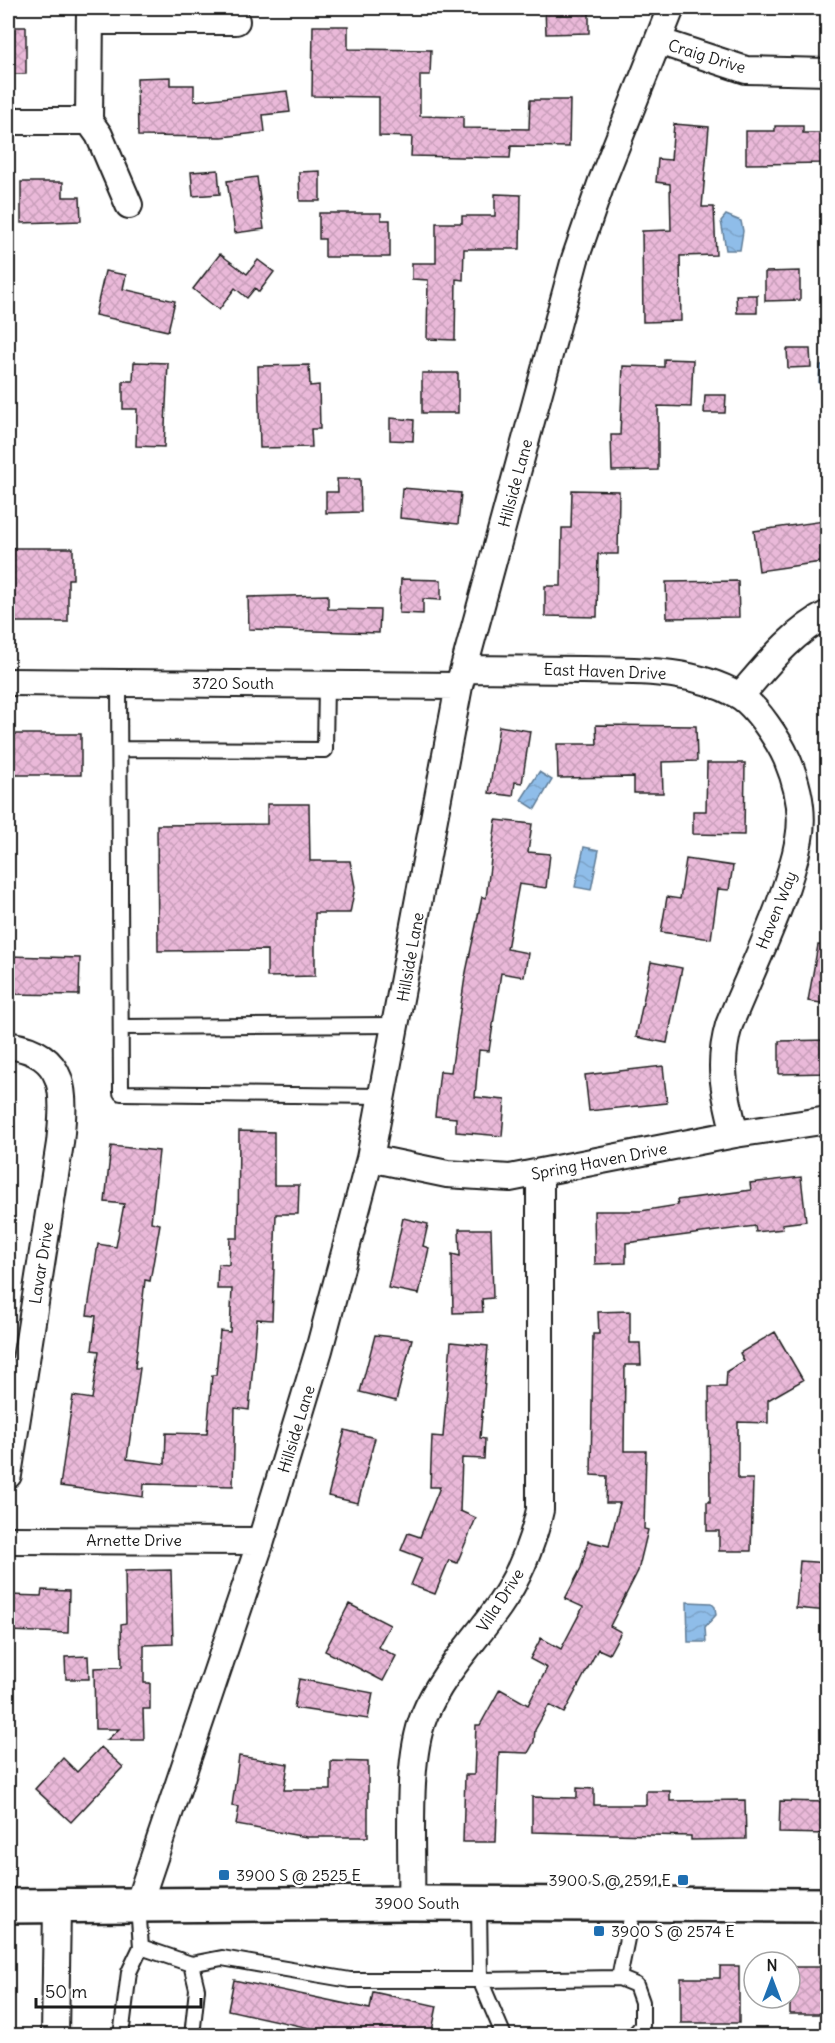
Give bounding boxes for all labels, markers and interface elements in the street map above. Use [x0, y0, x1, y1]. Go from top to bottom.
street label: Craig Drive [666, 35, 748, 77]
street label: Hillside Lane [494, 437, 536, 529]
street label: East Haven Drive [543, 659, 667, 683]
street label: 3720 South [192, 673, 274, 693]
street label: Haven Way [751, 868, 801, 952]
street label: Hillside Lane [392, 911, 428, 1003]
street label: Spring Haven Drive [529, 1138, 669, 1184]
street label: Lavar Drive [25, 1221, 57, 1305]
street label: Hillside Lane [273, 1383, 319, 1475]
street label: Arnette Drive [86, 1530, 182, 1550]
street label: Villa Drive [472, 1565, 528, 1635]
place label: 3900 S @ 2525 E [236, 1865, 361, 1885]
marker: 3900 S @ 2525 E [217, 1868, 231, 1882]
place label: 3900 S @ 2591 E [549, 1870, 671, 1890]
marker: 3900 S @ 2591 E [676, 1873, 690, 1887]
street label: 3900 South [374, 1893, 460, 1913]
place label: 3900 S @ 2574 E [611, 1921, 735, 1941]
marker: 3900 S @ 2574 E [592, 1924, 606, 1938]
north arrow [742, 1950, 802, 2010]
text: N [766, 1955, 778, 1975]
scale bar [36, 1971, 201, 2009]
text: 50 m [45, 1980, 87, 2003]

